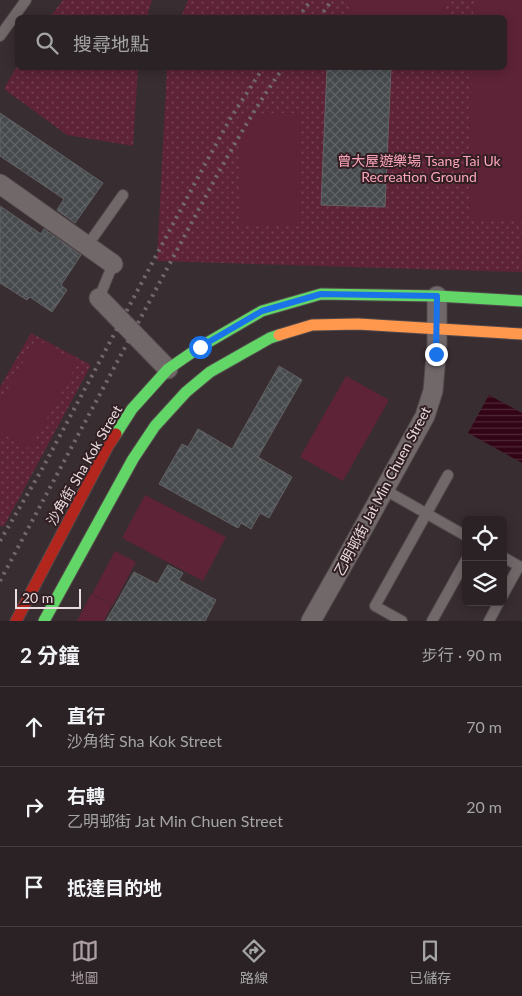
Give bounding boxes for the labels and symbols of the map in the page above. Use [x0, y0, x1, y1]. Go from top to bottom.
park label: 曾大屋遊樂場 Tsang Tai Uk Recreation Ground [337, 152, 502, 185]
route start [189, 336, 212, 359]
route end [425, 343, 448, 366]
street label: 沙角街 Sha Kok Street [43, 402, 125, 528]
street label: 乙明邨街 Jat Min Chuen Street [330, 404, 434, 578]
scale bar [15, 586, 81, 609]

